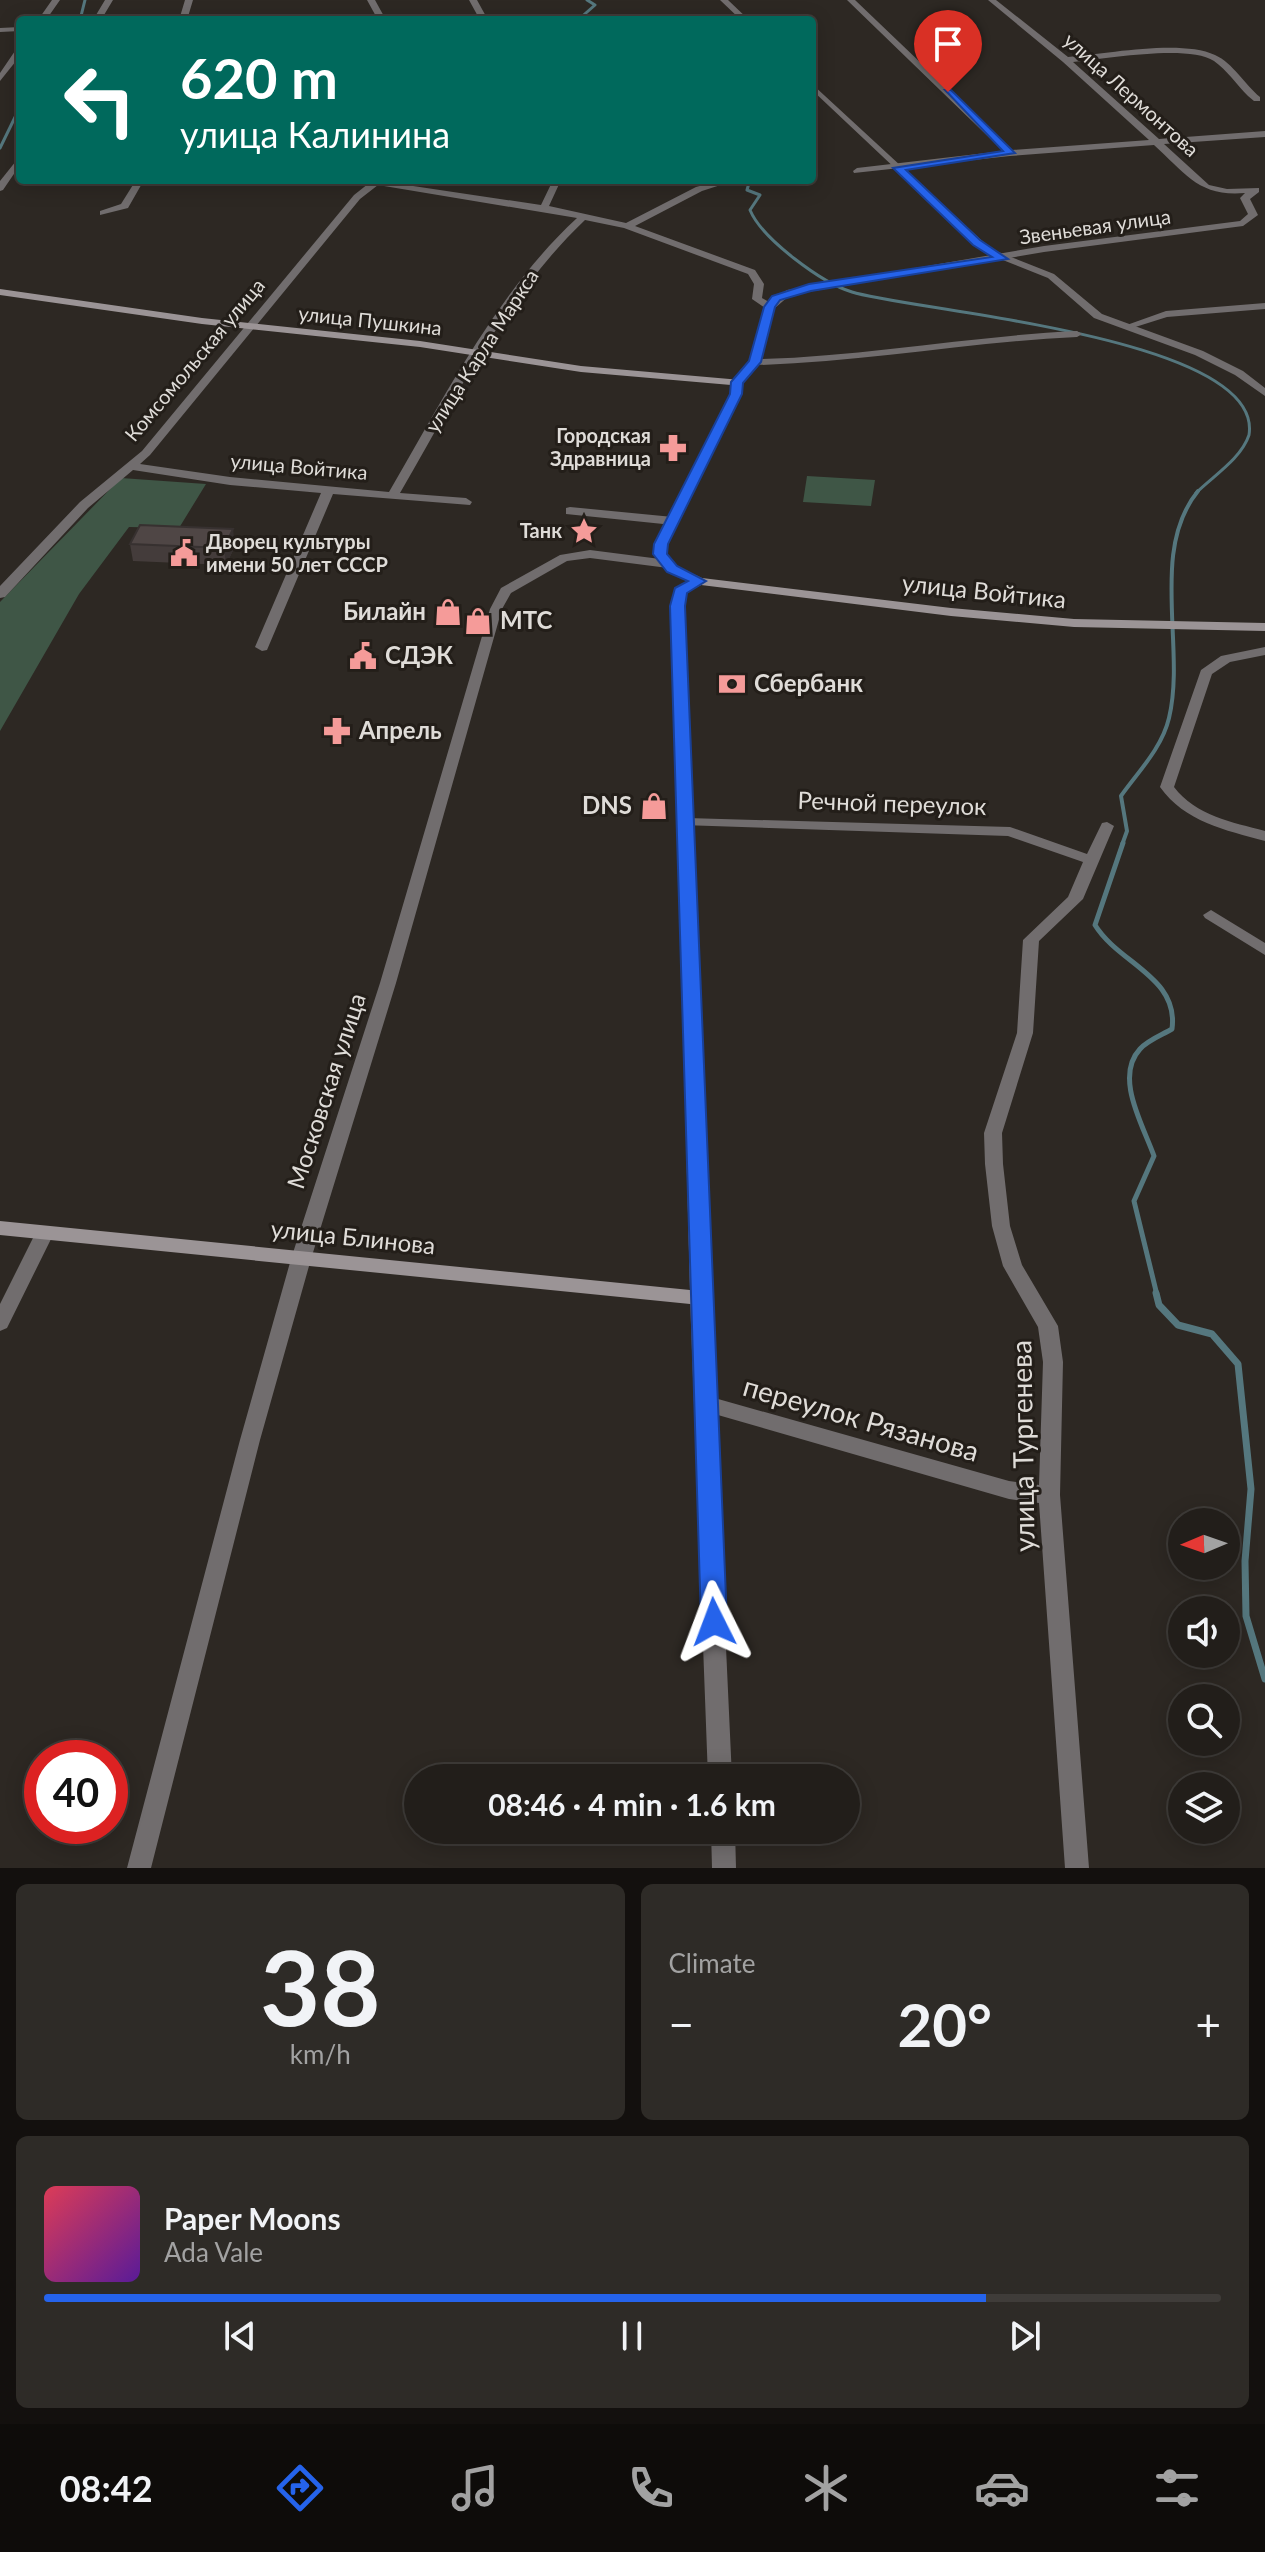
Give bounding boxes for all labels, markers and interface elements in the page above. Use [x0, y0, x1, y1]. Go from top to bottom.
pin [914, 10, 982, 92]
icon: arrive [926, 22, 970, 66]
street label: улица Лермонтова [1059, 27, 1204, 161]
text: 620 m [180, 44, 338, 111]
icon: left [48, 48, 152, 152]
text: улица Калинина [180, 112, 450, 156]
street label: Звеньевая улица [1018, 204, 1172, 249]
street label: улица Карла Маркса [419, 264, 543, 436]
street label: Комсомольская улица [119, 273, 269, 445]
street label: улица Пушкина [297, 301, 443, 339]
place label: Городская Здравница [550, 423, 651, 470]
pharmacy icon: Городская Здравница [658, 433, 688, 463]
street label: улица Войтика [230, 448, 369, 484]
place icon: Танк [569, 516, 599, 546]
place label: Танк [520, 518, 562, 542]
place label: Дворец культуры имени 50 лет СССР [206, 529, 388, 576]
public building icon: Дворец культуры имени 50 лет СССР [169, 538, 199, 568]
street label: улица Войтика [901, 567, 1068, 614]
place label: Билайн [343, 596, 426, 625]
shop icon: Билайн [433, 597, 463, 627]
place label: МТС [500, 605, 553, 634]
shop icon: МТС [463, 606, 493, 636]
place label: СДЭК [385, 640, 453, 669]
public building icon: СДЭК [348, 641, 378, 671]
place label: Сбербанк [754, 668, 863, 697]
bank icon: Сбербанк [717, 669, 747, 699]
place label: Апрель [358, 715, 442, 744]
pharmacy icon: Апрель [322, 716, 352, 746]
street label: Речной переулок [797, 785, 988, 820]
place label: DNS [582, 790, 632, 819]
shop icon: DNS [639, 791, 669, 821]
street label: Московская улица [280, 989, 371, 1192]
street label: улица Блинова [270, 1213, 437, 1260]
street label: улица Тургенева [1003, 1340, 1041, 1552]
street label: переулок Рязанова [740, 1368, 983, 1468]
north arrow [1168, 1508, 1240, 1580]
map controls [1168, 1508, 1240, 1844]
position arrow [672, 1580, 756, 1664]
button: sound [1168, 1596, 1240, 1668]
button: search [1168, 1684, 1240, 1756]
speed limit sign: 40 [24, 1740, 128, 1844]
button: layers [1168, 1772, 1240, 1844]
text: 08:46 · 4 min · 1.6 km [488, 1786, 776, 1822]
text: 38 [260, 1923, 381, 2048]
text: Climate [669, 1947, 755, 1979]
text: 20° [897, 1988, 992, 2060]
text: − [669, 1998, 694, 2050]
text: + [1195, 1998, 1221, 2050]
text: km/h [290, 2038, 351, 2070]
text: Paper Moons [164, 2200, 341, 2236]
text: Ada Vale [164, 2236, 263, 2268]
icon: previous [218, 2314, 262, 2358]
icon: pause [610, 2314, 654, 2358]
icon: next [1003, 2314, 1047, 2358]
icon: directions [272, 2460, 328, 2516]
icon: music [447, 2460, 503, 2516]
icon: phone [623, 2460, 679, 2516]
icon: climate [798, 2460, 854, 2516]
icon: car [974, 2460, 1030, 2516]
icon: filters [1149, 2460, 1205, 2516]
text: 08:42 [60, 2466, 153, 2510]

